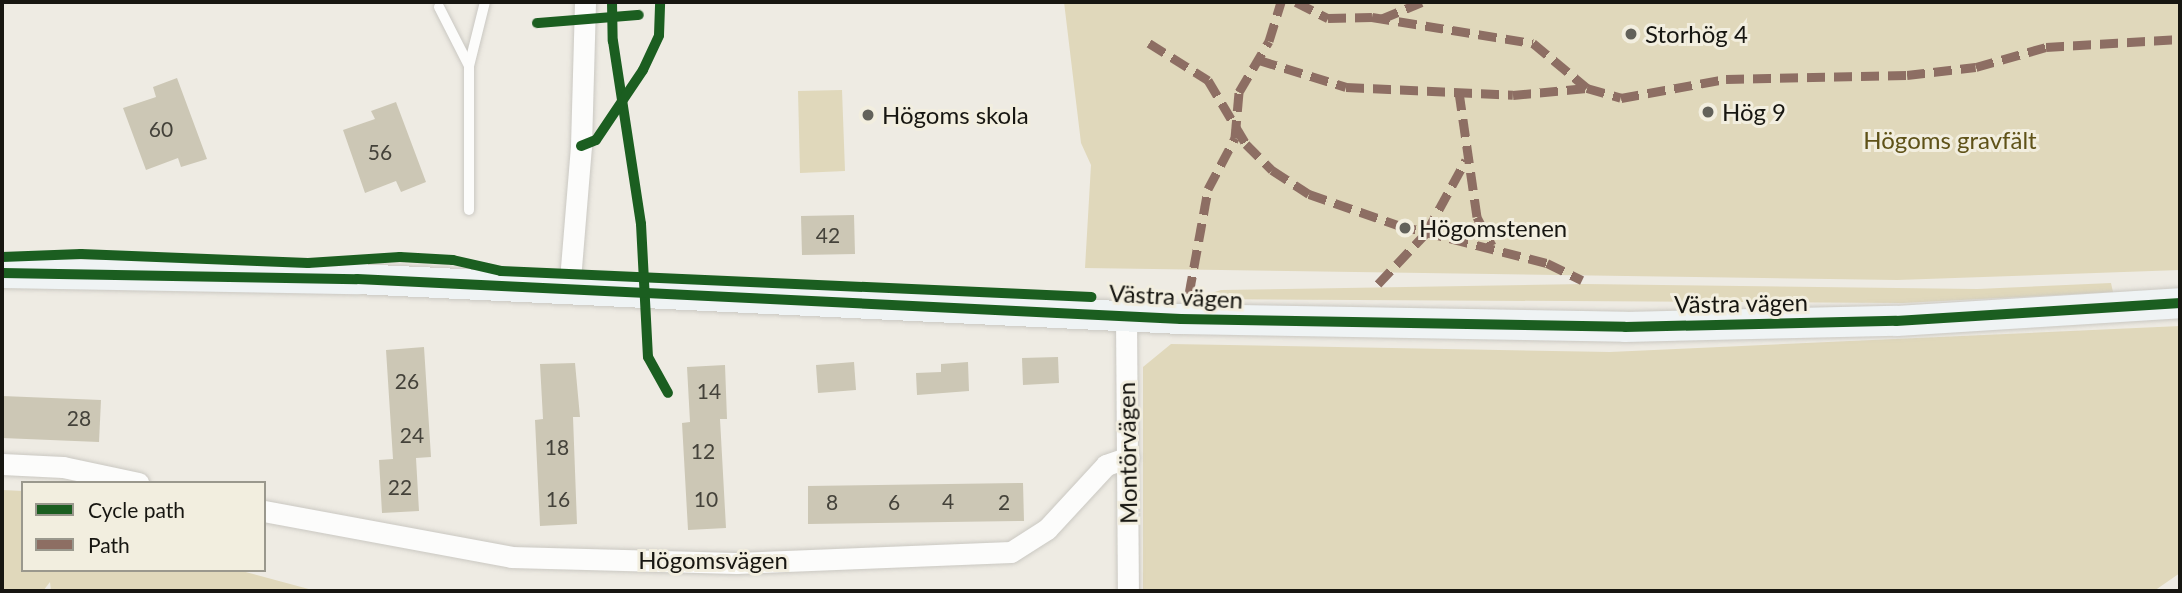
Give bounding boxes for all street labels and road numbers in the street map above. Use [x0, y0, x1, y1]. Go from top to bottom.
street label: Västra vägen [1108, 278, 1244, 314]
street label: Västra vägen [1673, 287, 1809, 319]
street label: Montörvägen [1111, 382, 1143, 524]
street label: Högomsvägen [638, 546, 788, 574]

